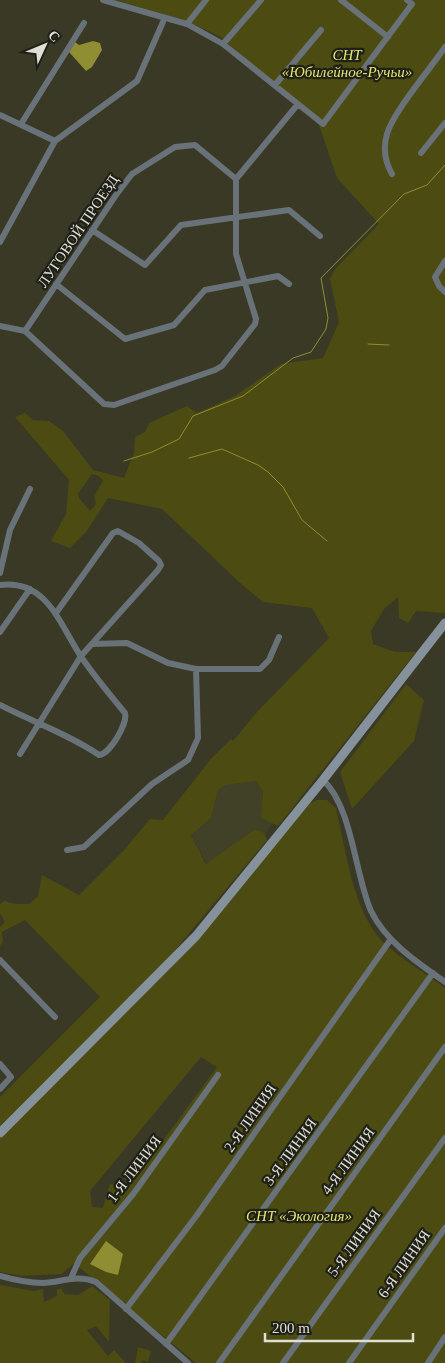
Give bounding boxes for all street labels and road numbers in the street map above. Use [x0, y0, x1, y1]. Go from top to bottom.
street label: ЛУГОВОЙ ПРОЕЗД [35, 172, 121, 290]
street label: 2-Я ЛИНИЯ [221, 1081, 279, 1155]
street label: 3-Я ЛИНИЯ [260, 1115, 320, 1189]
street label: 4-Я ЛИНИЯ [318, 1124, 378, 1198]
street label: 1-Я ЛИНИЯ [104, 1133, 164, 1205]
street label: 5-Я ЛИНИЯ [324, 1206, 384, 1280]
street label: 6-Я ЛИНИЯ [375, 1227, 433, 1301]

